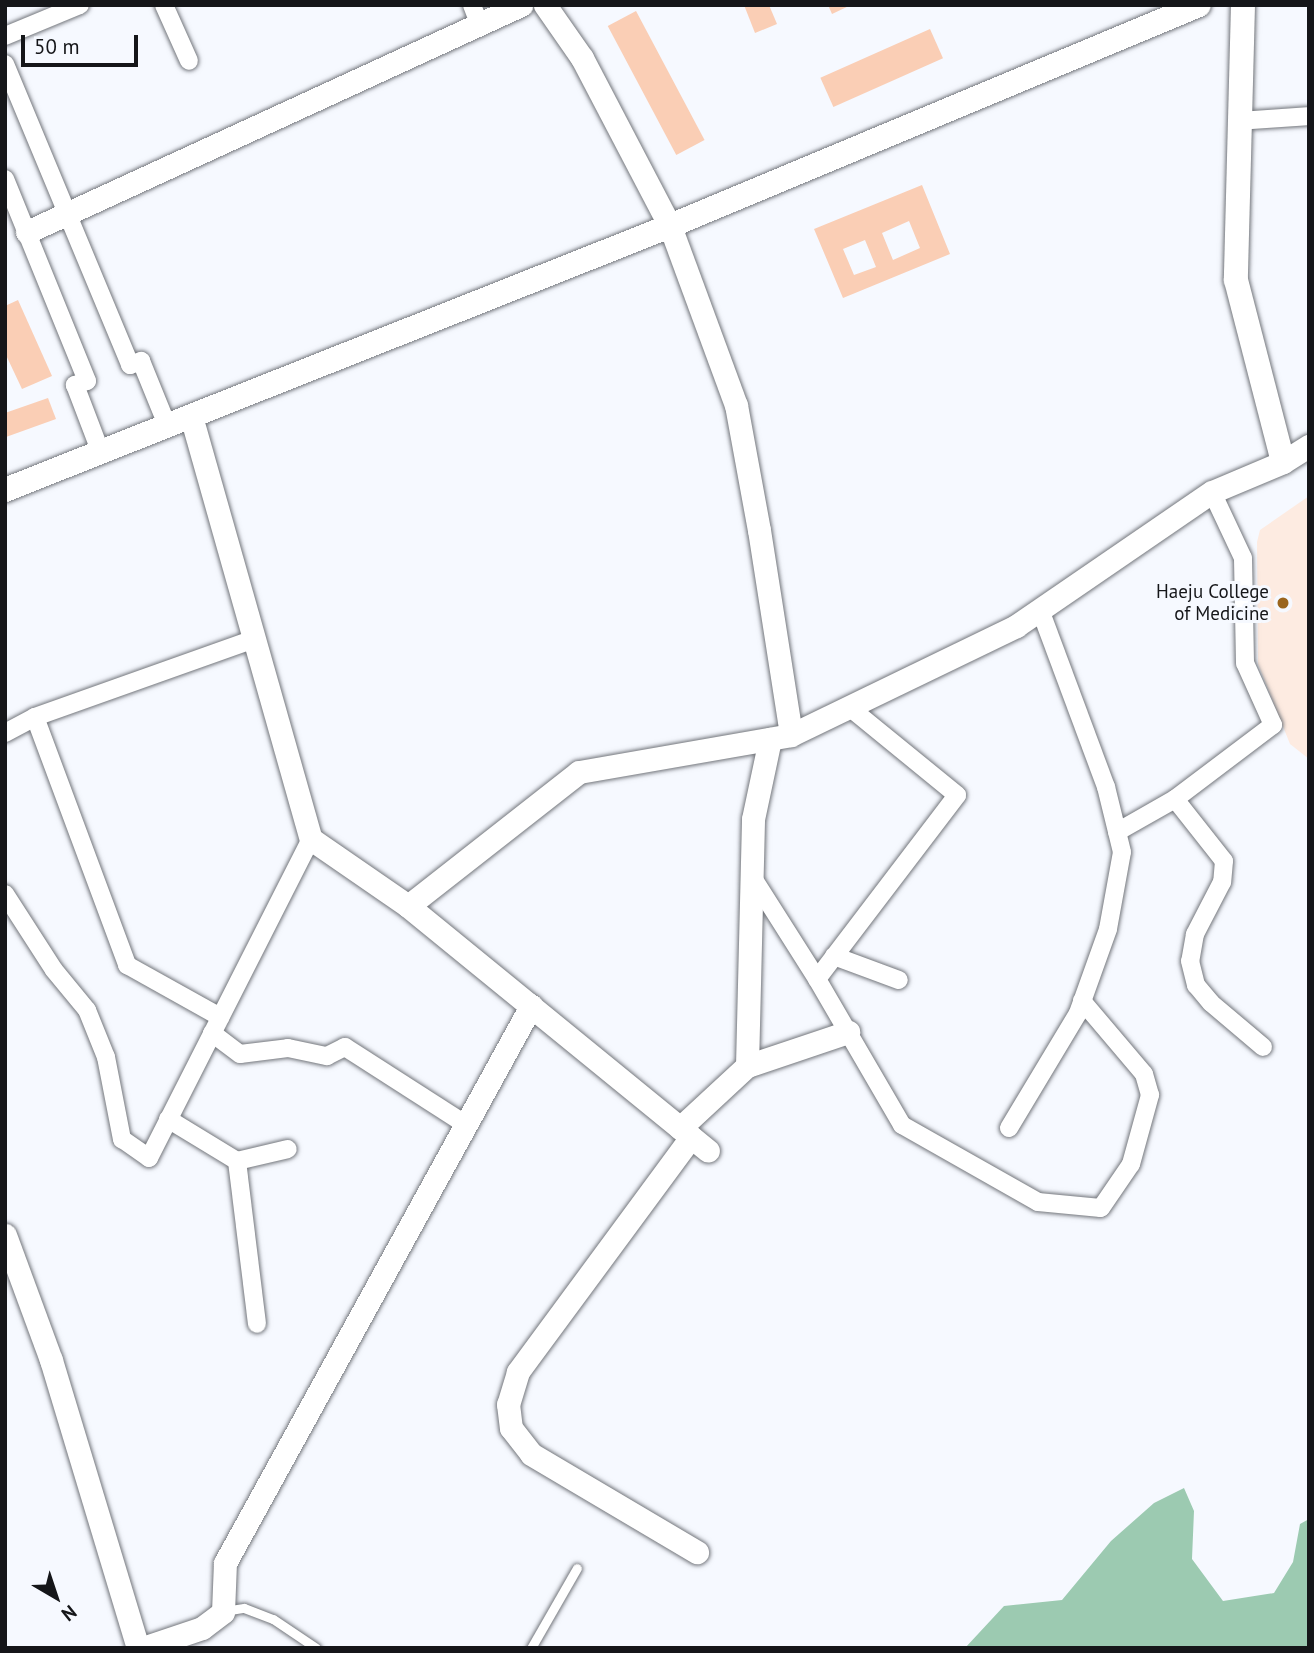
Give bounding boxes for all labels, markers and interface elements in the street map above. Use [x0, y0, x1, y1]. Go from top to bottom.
scale bar [24, 21, 142, 65]
text: 50 m [34, 33, 80, 60]
place label: Haeju College of Medicine [1156, 581, 1269, 625]
marker: Haeju College of Medicine [1275, 595, 1291, 611]
north arrow [21, 1562, 91, 1632]
text: N [57, 1600, 82, 1627]

